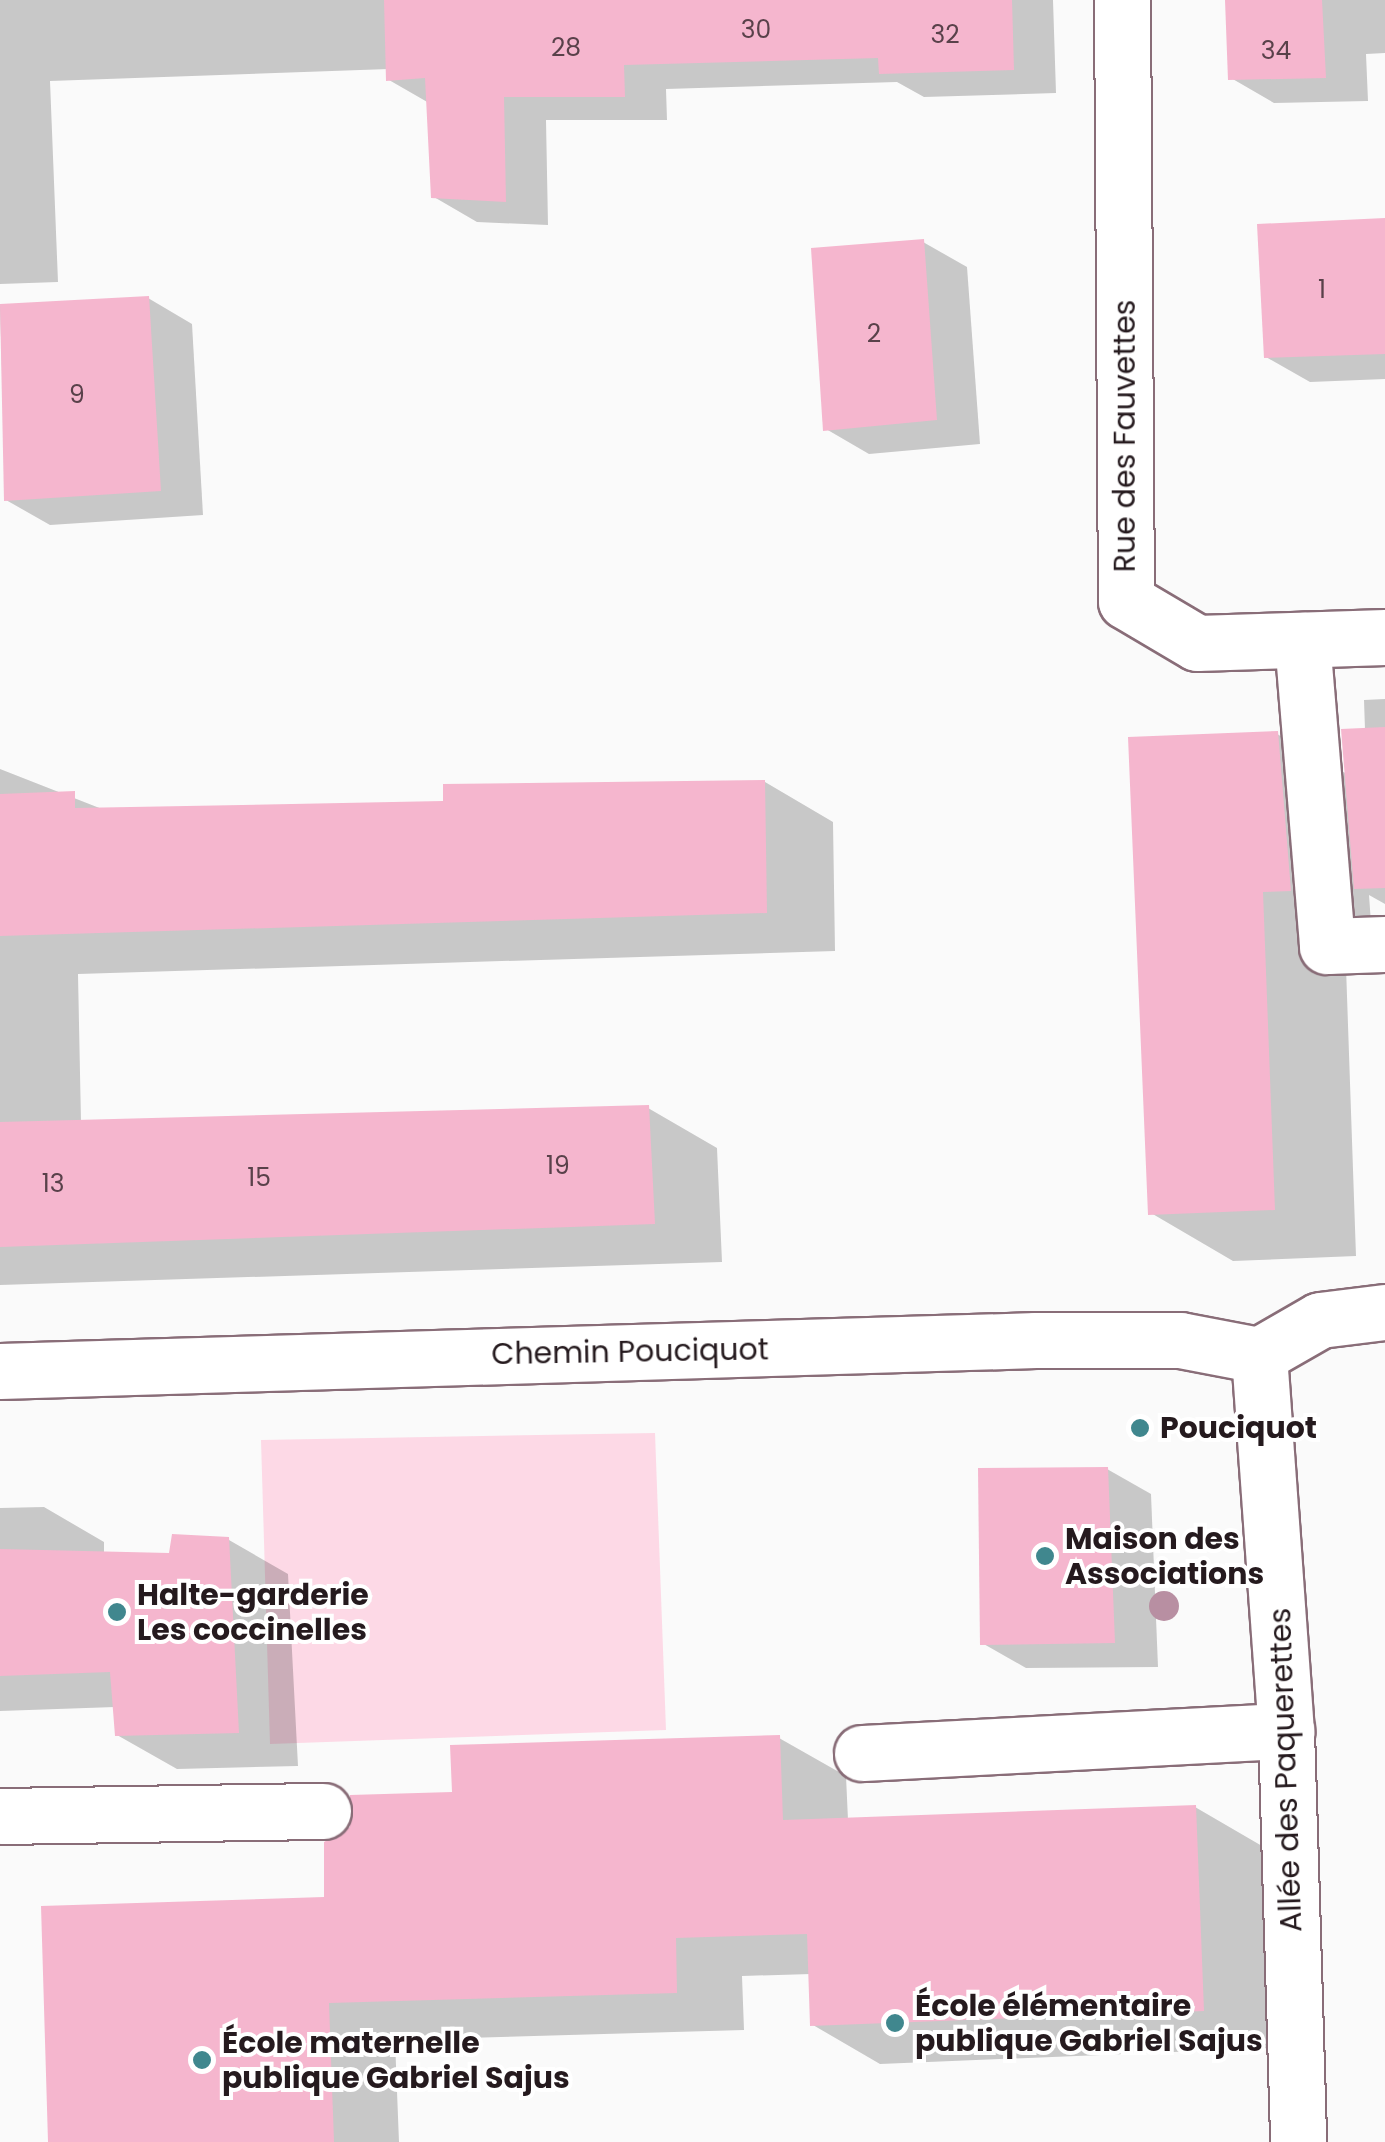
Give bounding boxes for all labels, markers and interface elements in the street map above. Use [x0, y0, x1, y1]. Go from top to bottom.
house number: 30 [741, 15, 771, 45]
house number: 32 [930, 20, 960, 50]
house number: 28 [551, 33, 581, 63]
house number: 34 [1261, 36, 1291, 66]
house number: 1 [1318, 275, 1326, 305]
street label: Rue des Fauvettes [1107, 300, 1143, 572]
house number: 2 [867, 319, 881, 349]
house number: 9 [69, 380, 85, 410]
house number: 19 [546, 1151, 570, 1181]
house number: 15 [247, 1163, 271, 1193]
house number: 13 [42, 1169, 64, 1199]
street label: Chemin Pouciquot [491, 1332, 769, 1372]
place label: Pouciquot [1160, 1410, 1317, 1446]
marker: Pouciquot [1129, 1417, 1151, 1439]
place label: Maison des Associations [1065, 1521, 1264, 1592]
marker: Maison des Associations [1034, 1545, 1056, 1567]
place label: Halte-garderie Les coccinelles [137, 1577, 369, 1648]
marker: Halte-garderie Les coccinelles [106, 1601, 128, 1623]
street label: Allée des Paquerettes [1262, 1607, 1310, 1933]
place label: École élémentaire publique Gabriel Sajus [915, 1988, 1263, 2058]
marker: École élémentaire publique Gabriel Sajus [884, 2012, 906, 2034]
place label: École maternelle publique Gabriel Sajus [222, 2025, 570, 2096]
marker: École maternelle publique Gabriel Sajus [191, 2049, 213, 2071]

